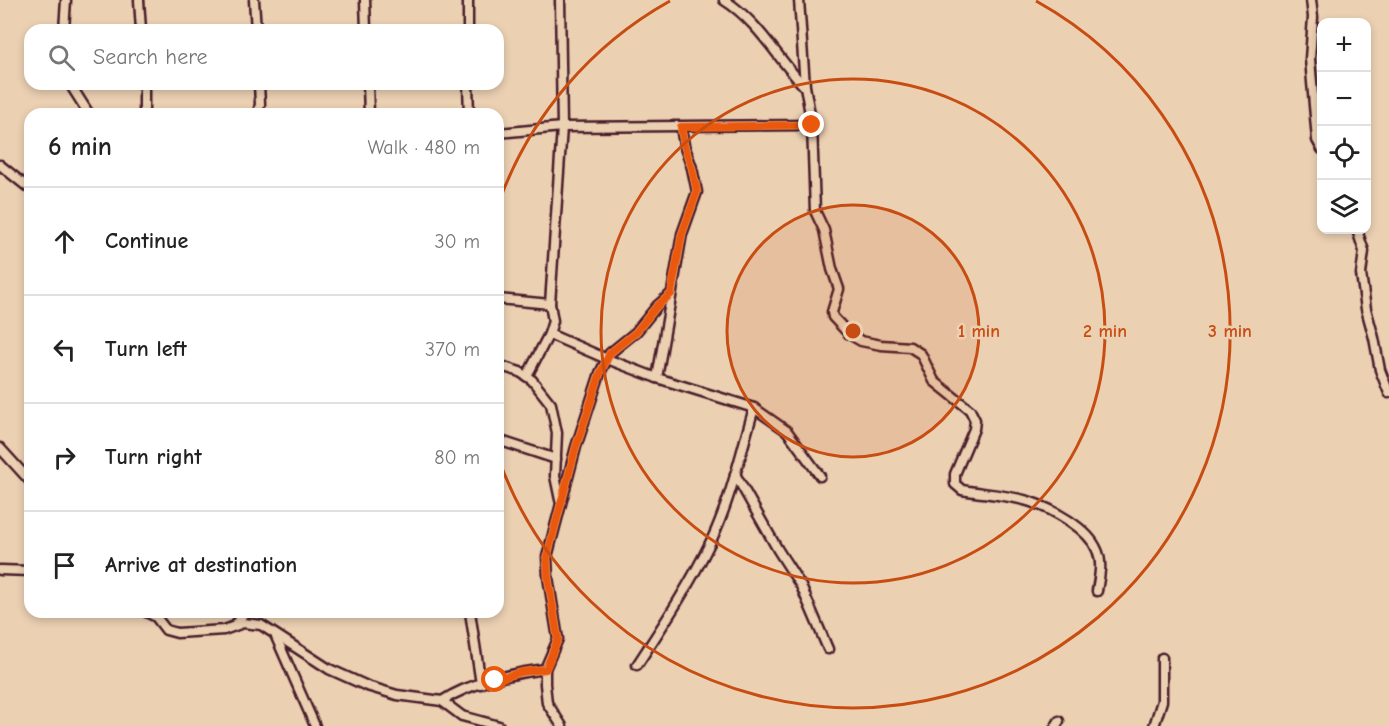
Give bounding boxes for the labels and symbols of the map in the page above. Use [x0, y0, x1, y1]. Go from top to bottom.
route end [798, 111, 824, 137]
centre of rings [843, 321, 863, 341]
text: 1 min [958, 321, 1000, 342]
text: 2 min [1083, 321, 1127, 342]
text: 3 min [1208, 321, 1252, 342]
route start [481, 666, 507, 692]

